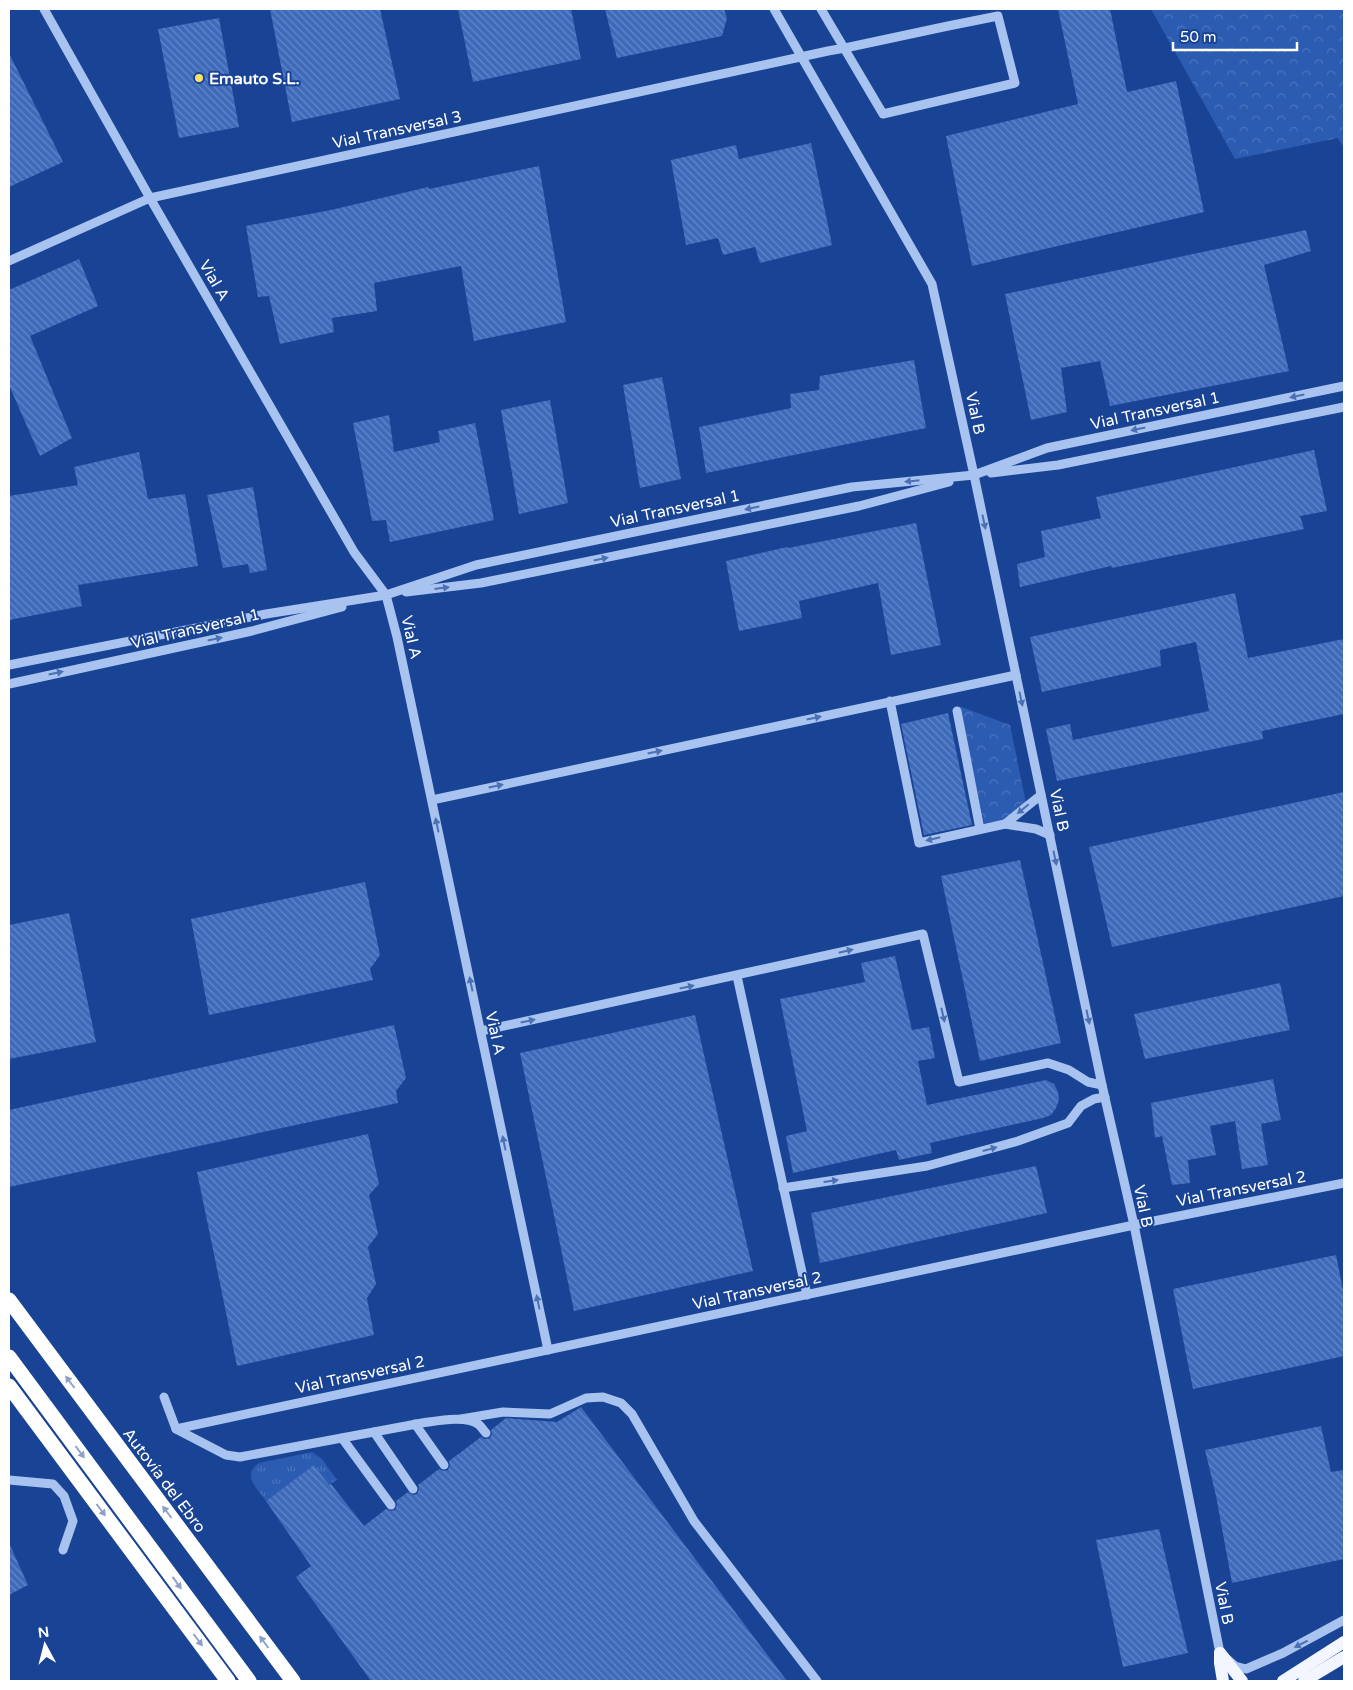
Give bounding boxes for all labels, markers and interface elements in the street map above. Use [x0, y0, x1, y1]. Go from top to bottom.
scale bar [1173, 20, 1297, 52]
text: 50 m [1180, 28, 1217, 46]
place label: Emauto S.L. [209, 69, 300, 89]
marker: Emauto S.L. [193, 72, 205, 84]
street label: Vial Transversal 3 [331, 107, 464, 153]
street label: Vial A [194, 256, 234, 305]
street label: Vial Transversal 1 [1089, 388, 1222, 434]
street label: Vial B [961, 390, 989, 436]
one-way arrow [1288, 392, 1304, 400]
one-way arrow [1130, 425, 1145, 433]
one-way arrow [904, 477, 920, 485]
street label: Vial Transversal 1 [609, 486, 742, 532]
one-way arrow [744, 504, 760, 512]
one-way arrow [980, 515, 988, 530]
one-way arrow [594, 554, 610, 562]
one-way arrow [434, 584, 450, 592]
street label: Vial Transversal 1 [129, 604, 262, 654]
street label: Vial A [396, 614, 426, 661]
one-way arrow [208, 635, 223, 643]
one-way arrow [49, 669, 65, 677]
one-way arrow [1017, 691, 1025, 706]
one-way arrow [807, 714, 822, 722]
one-way arrow [648, 748, 663, 756]
one-way arrow [489, 782, 504, 790]
street label: Vial B [1045, 787, 1073, 833]
one-way arrow [1017, 804, 1030, 815]
one-way arrow [433, 817, 441, 832]
one-way arrow [924, 836, 940, 844]
one-way arrow [1051, 850, 1059, 866]
one-way arrow [838, 947, 853, 955]
one-way arrow [467, 976, 475, 991]
one-way arrow [680, 983, 695, 991]
one-way arrow [939, 1007, 947, 1022]
one-way arrow [1084, 1009, 1092, 1024]
street label: Vial A [481, 1010, 509, 1057]
one-way arrow [521, 1017, 536, 1025]
one-way arrow [500, 1134, 508, 1150]
one-way arrow [983, 1144, 998, 1152]
street label: Vial Transversal 2 [1175, 1167, 1308, 1211]
one-way arrow [824, 1177, 840, 1185]
street label: Vial B [1129, 1183, 1157, 1229]
street label: Vial Transversal 2 [691, 1268, 824, 1314]
one-way arrow [534, 1294, 542, 1309]
street label: Vial Transversal 2 [294, 1352, 427, 1398]
one-way arrow [64, 1376, 75, 1389]
street label: Autovía del Ebro [118, 1424, 210, 1537]
one-way arrow [75, 1445, 85, 1459]
one-way arrow [95, 1503, 106, 1516]
one-way arrow [161, 1506, 172, 1519]
one-way arrow [172, 1576, 182, 1590]
street label: Vial B [1210, 1580, 1238, 1626]
north arrow [20, 1620, 70, 1670]
text: N [37, 1623, 50, 1642]
one-way arrow [192, 1633, 203, 1646]
one-way arrow [259, 1635, 269, 1649]
one-way arrow [1294, 1640, 1309, 1648]

